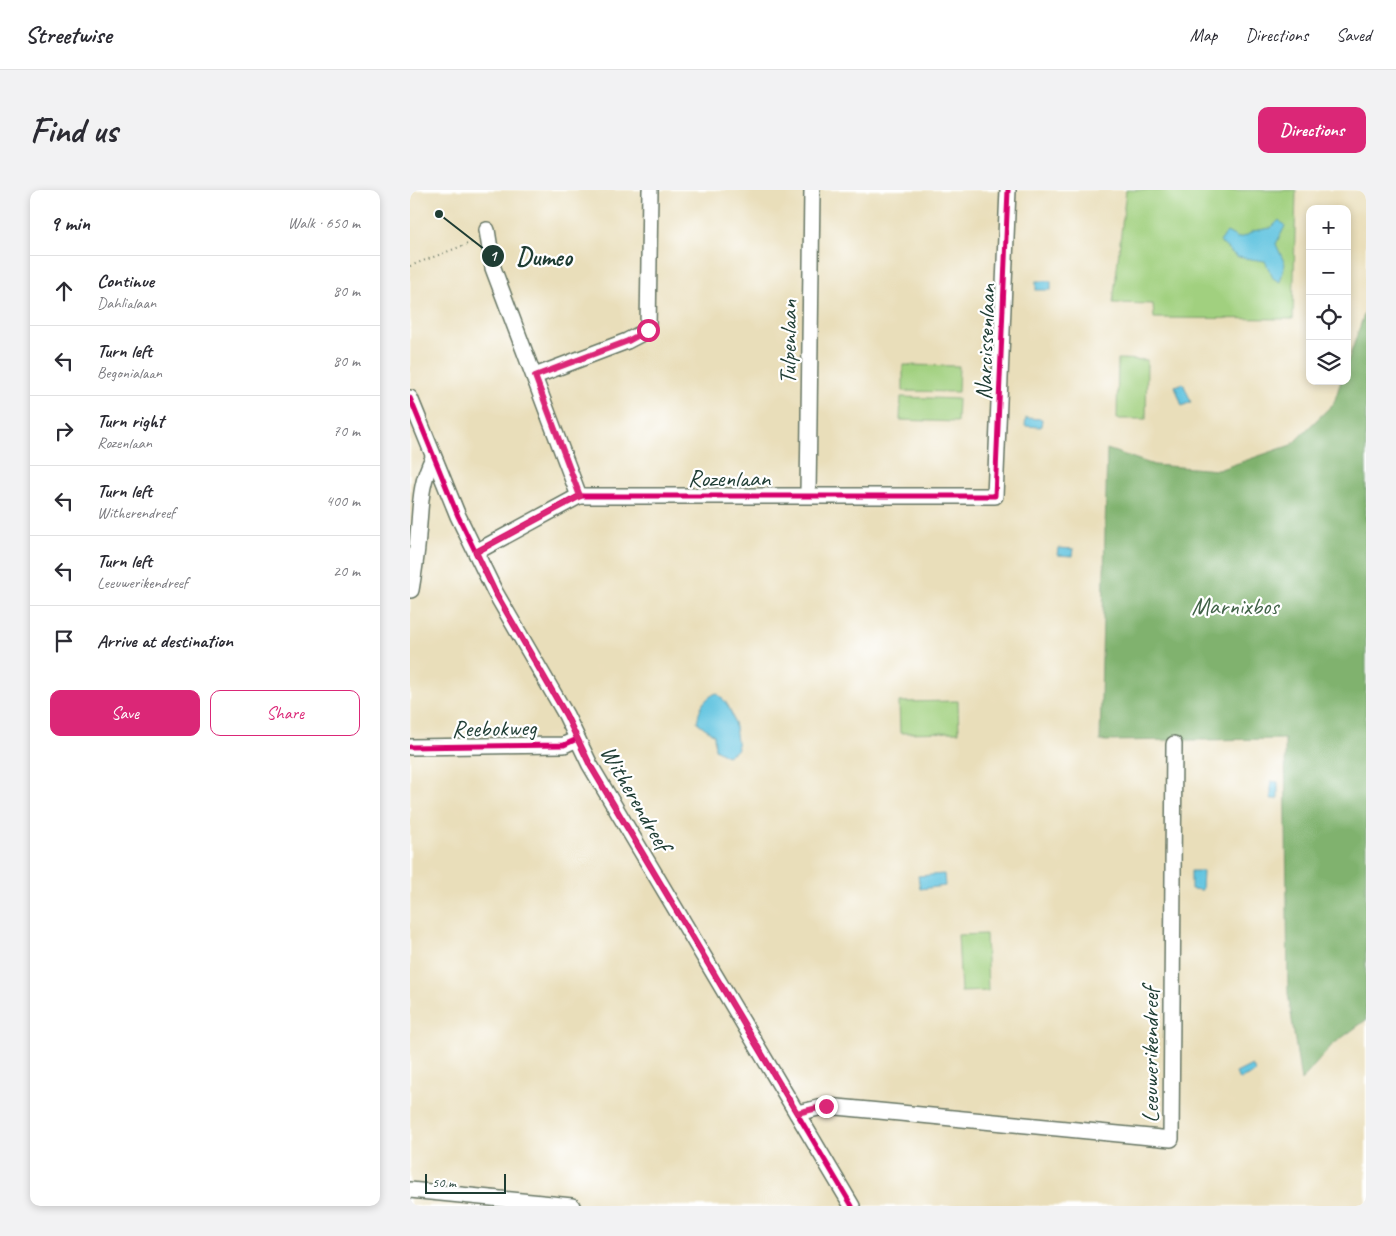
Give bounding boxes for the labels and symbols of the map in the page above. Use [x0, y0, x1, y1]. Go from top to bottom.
callout: Dumeo [481, 236, 581, 276]
text: Dumeo [516, 241, 574, 273]
text: 1 [490, 247, 499, 266]
street label: Narcissenlaan [968, 282, 1002, 401]
street label: Tulpenlaan [772, 299, 804, 385]
route start [637, 319, 660, 342]
street label: Rozenlaan [688, 463, 771, 493]
park label: Marnixbos [1191, 591, 1280, 621]
street label: Reebokweg [451, 712, 538, 744]
street label: Witherendreef [594, 740, 681, 861]
street label: Leeuwerikendreef [1135, 982, 1165, 1123]
route end [815, 1095, 838, 1118]
scale bar [425, 1171, 506, 1194]

